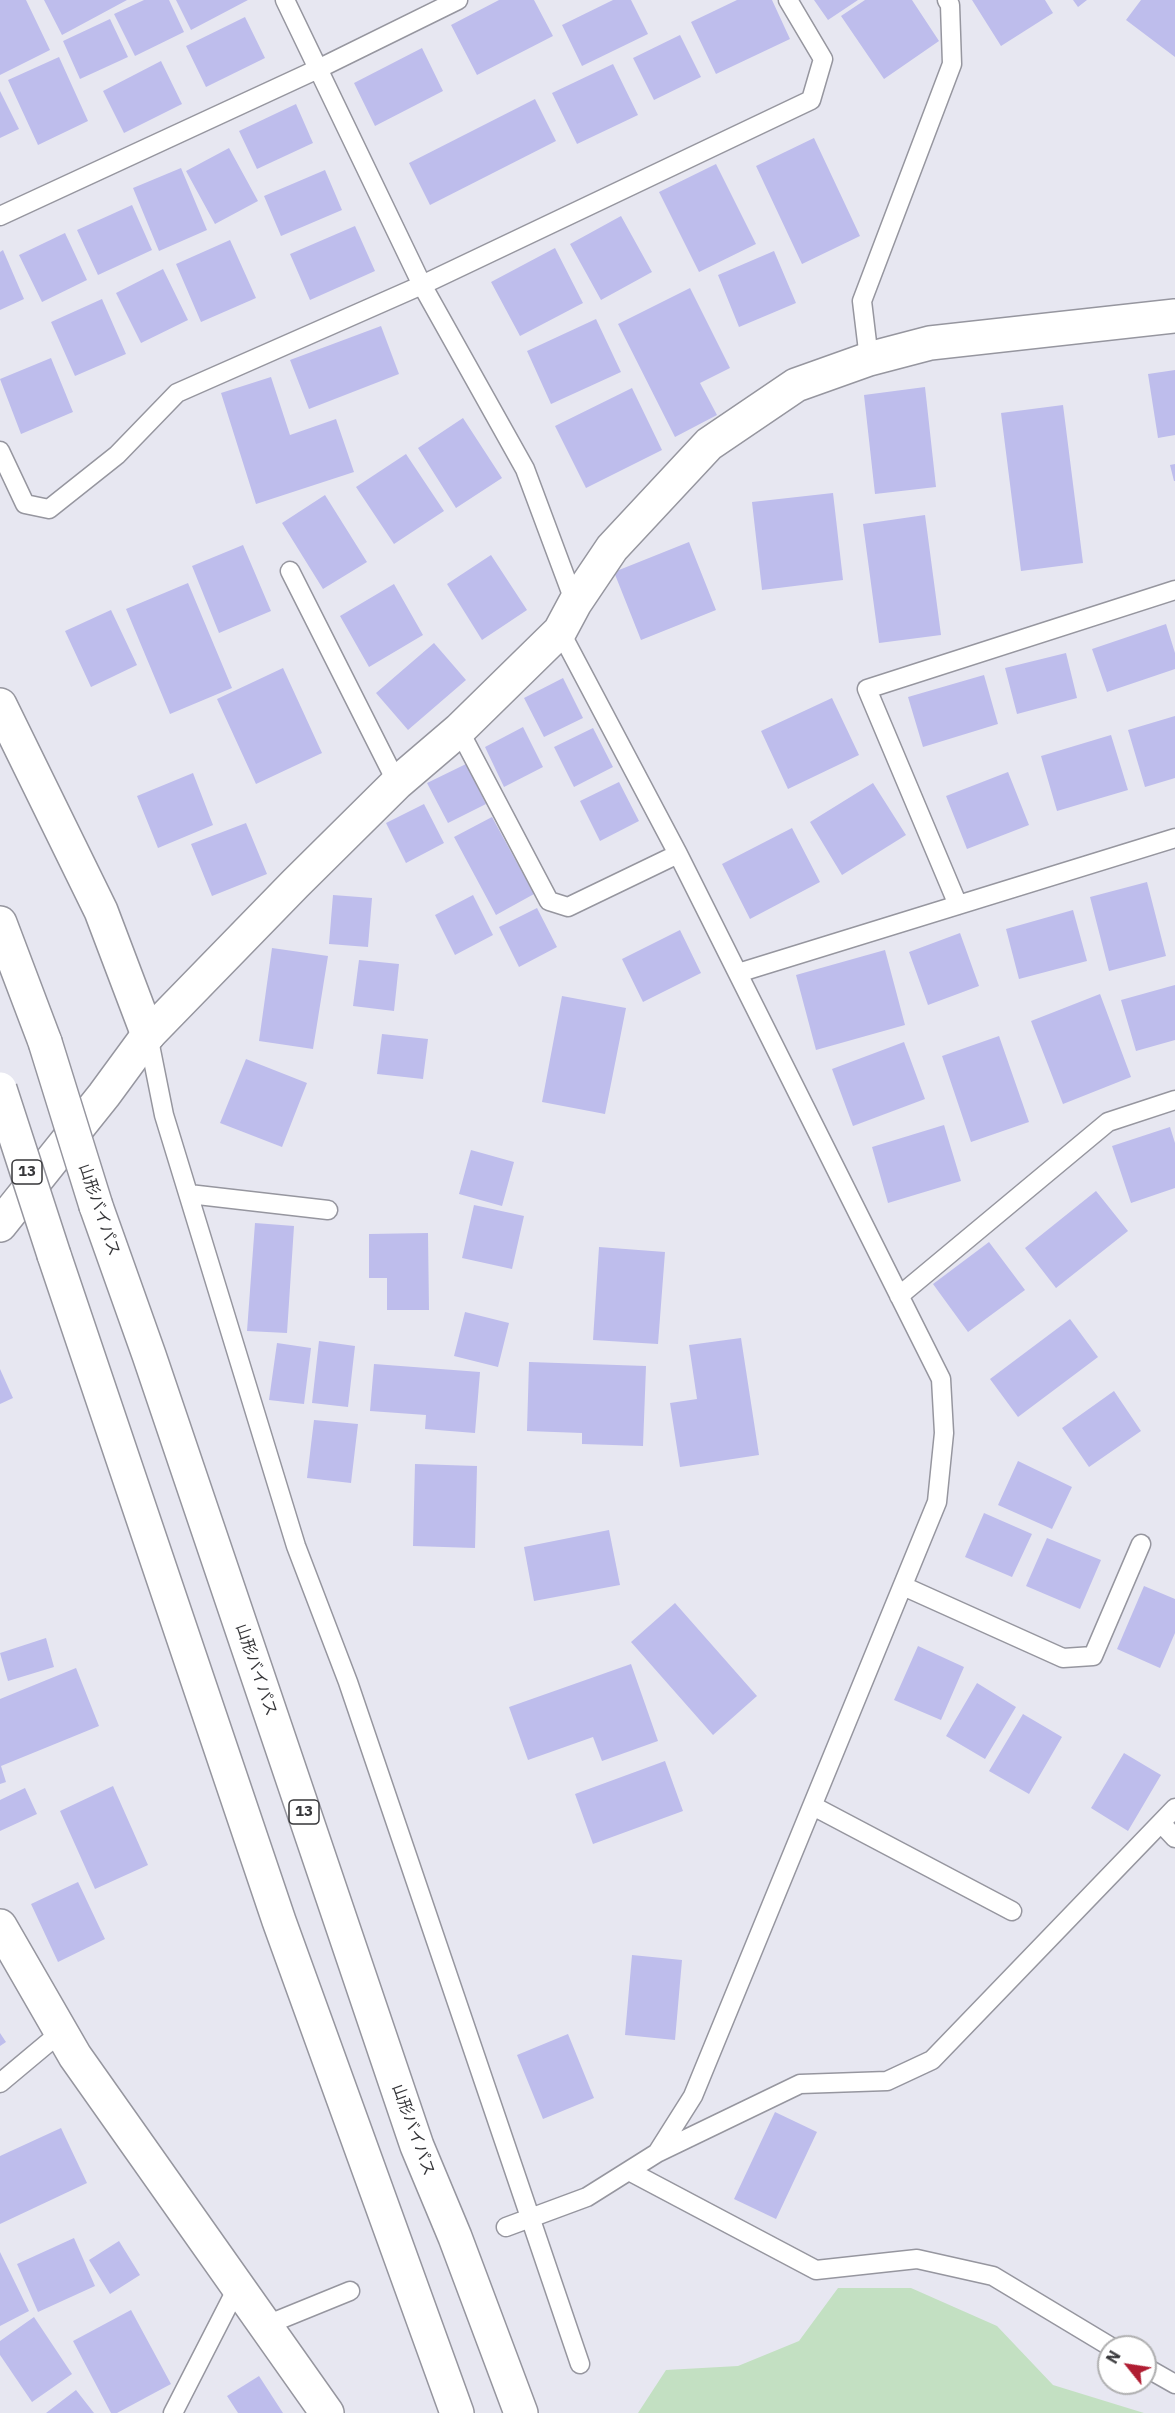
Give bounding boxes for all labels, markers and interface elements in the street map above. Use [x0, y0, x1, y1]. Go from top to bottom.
road number: 13 [12, 1160, 42, 1184]
street label: 山形バイパス [74, 1161, 124, 1259]
street label: 山形バイパス [231, 1621, 281, 1719]
road number: 13 [289, 1800, 319, 1824]
street label: 山形バイパス [388, 2082, 438, 2178]
north arrow [1097, 2335, 1157, 2395]
text: N [1102, 2347, 1125, 2367]

